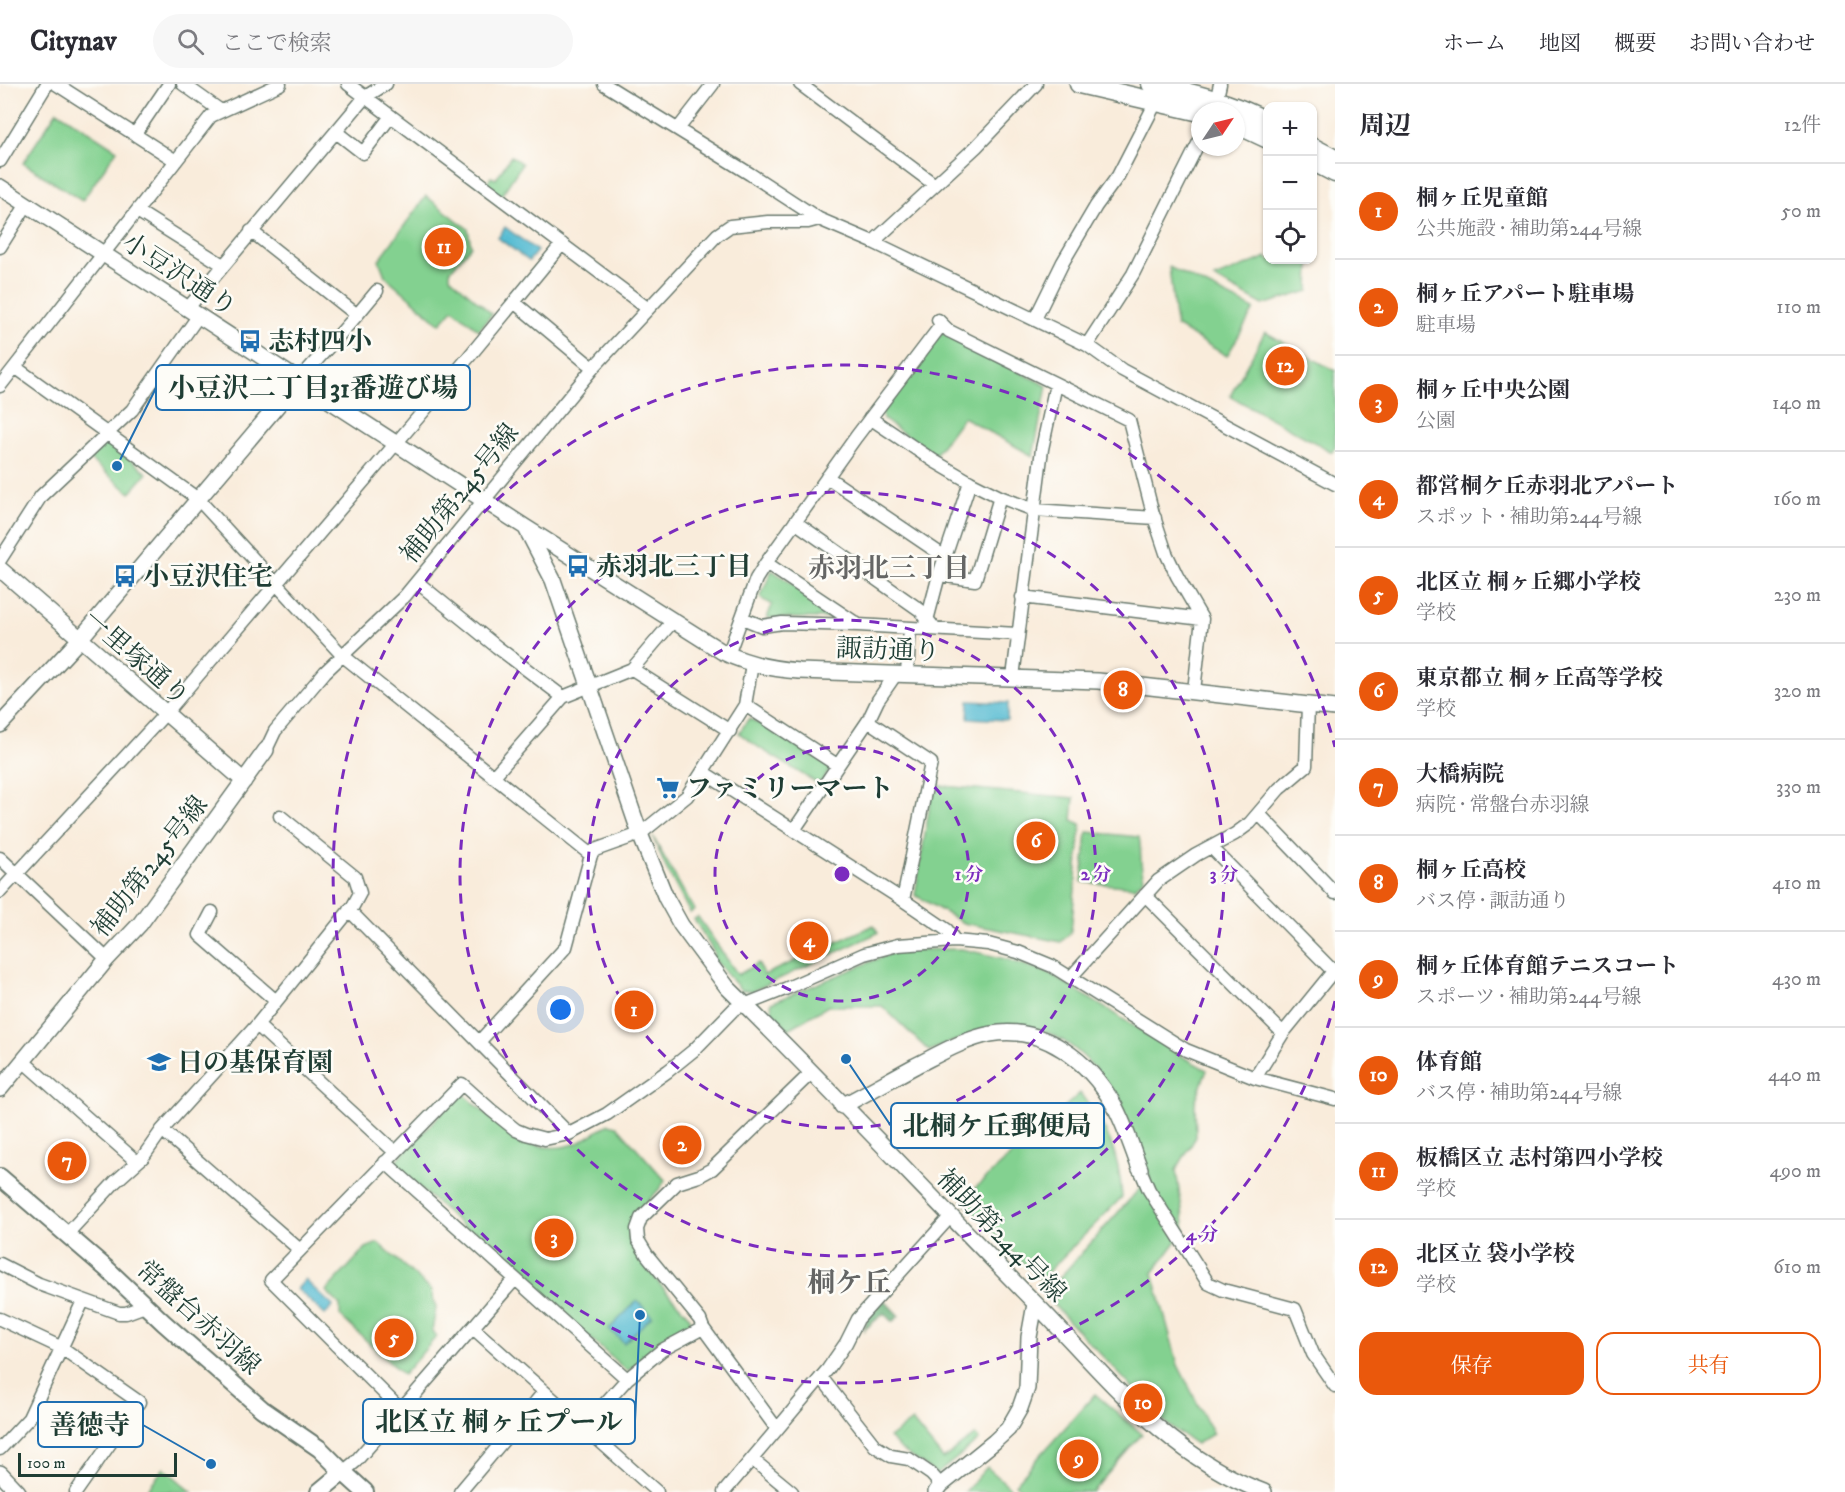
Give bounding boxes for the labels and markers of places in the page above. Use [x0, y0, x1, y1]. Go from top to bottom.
pin: 11 [424, 224, 464, 270]
place label: 志村四小 [268, 326, 372, 359]
bus stop icon: 志村四小 [237, 328, 263, 354]
pin: 12 [1266, 344, 1304, 388]
callout: 小豆沢二丁目31番遊び場 [156, 365, 470, 410]
place label: 赤羽北三丁目 [596, 551, 752, 584]
bus stop icon: 赤羽北三丁目 [565, 553, 591, 579]
place label: 小豆沢住宅 [143, 561, 273, 594]
bus stop icon: 小豆沢住宅 [112, 563, 138, 589]
pin: 8 [1104, 668, 1142, 712]
place label: ファミリーマート [686, 773, 893, 806]
supermarket icon: ファミリーマート [655, 775, 681, 801]
pin: 6 [1016, 818, 1056, 864]
centre of rings [832, 864, 852, 884]
pin: 4 [790, 918, 828, 964]
pin: 1 [614, 988, 654, 1032]
place label: 日の基保育園 [177, 1047, 333, 1080]
school or university icon: 日の基保育園 [146, 1049, 172, 1075]
callout: 北桐ケ丘郵便局 [891, 1103, 1104, 1148]
pin: 2 [662, 1122, 702, 1168]
pin: 7 [48, 1138, 86, 1184]
pin: 3 [534, 1216, 574, 1260]
pin: 5 [374, 1316, 414, 1360]
pin: 10 [1124, 1380, 1162, 1426]
callout: 北区立 桐ヶ丘プール [363, 1399, 635, 1444]
callout: 善徳寺 [38, 1402, 143, 1447]
pin: 9 [1060, 1436, 1098, 1482]

